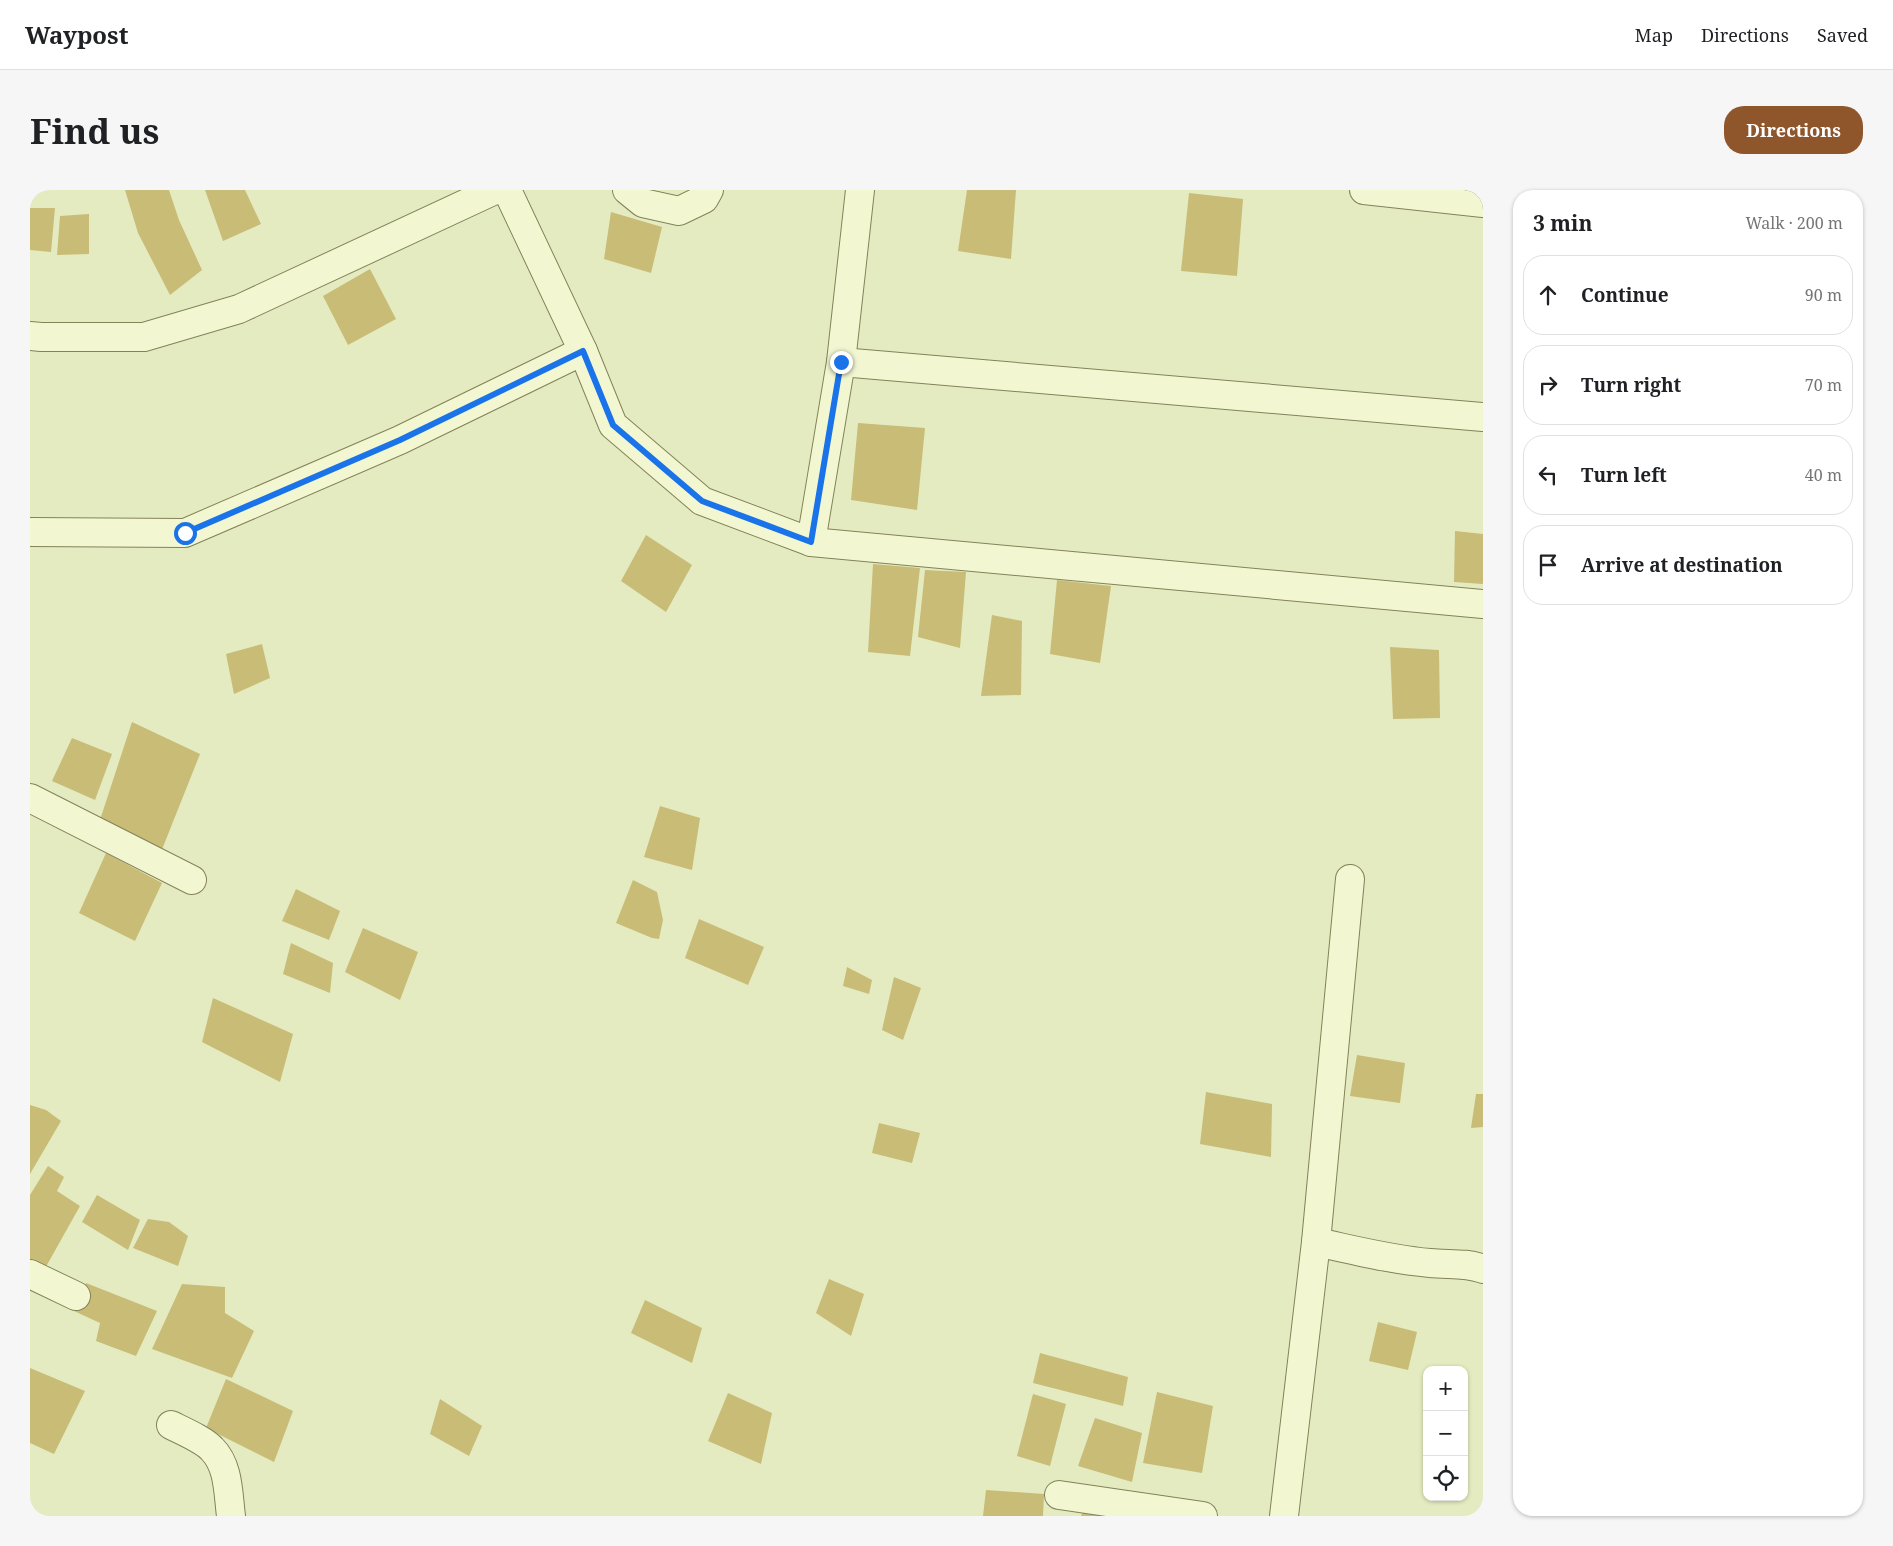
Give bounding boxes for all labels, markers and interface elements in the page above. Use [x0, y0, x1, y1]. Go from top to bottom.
text: Waypost [25, 18, 128, 51]
text: Map [1635, 23, 1673, 47]
text: Directions [1701, 23, 1789, 47]
text: Saved [1817, 23, 1868, 47]
button: Directions [1724, 106, 1863, 154]
text: Find us [30, 107, 159, 154]
text: 3 min [1533, 209, 1592, 237]
text: Walk · 200 m [1746, 212, 1843, 234]
icon: ahead [1534, 281, 1562, 309]
text: Continue [1581, 282, 1669, 308]
text: 90 m [1805, 284, 1842, 306]
route end [830, 351, 853, 374]
icon: right [1534, 371, 1562, 399]
text: Turn right [1581, 372, 1681, 398]
text: 70 m [1805, 374, 1842, 396]
icon: left [1534, 461, 1562, 489]
text: Turn left [1581, 462, 1667, 488]
text: 40 m [1805, 464, 1842, 486]
route start [174, 522, 197, 545]
icon: arrive [1534, 551, 1562, 579]
text: Arrive at destination [1581, 552, 1783, 578]
map controls [1423, 1366, 1468, 1501]
button: + [1423, 1366, 1468, 1411]
button: − [1423, 1411, 1468, 1456]
button: locate [1423, 1456, 1468, 1501]

